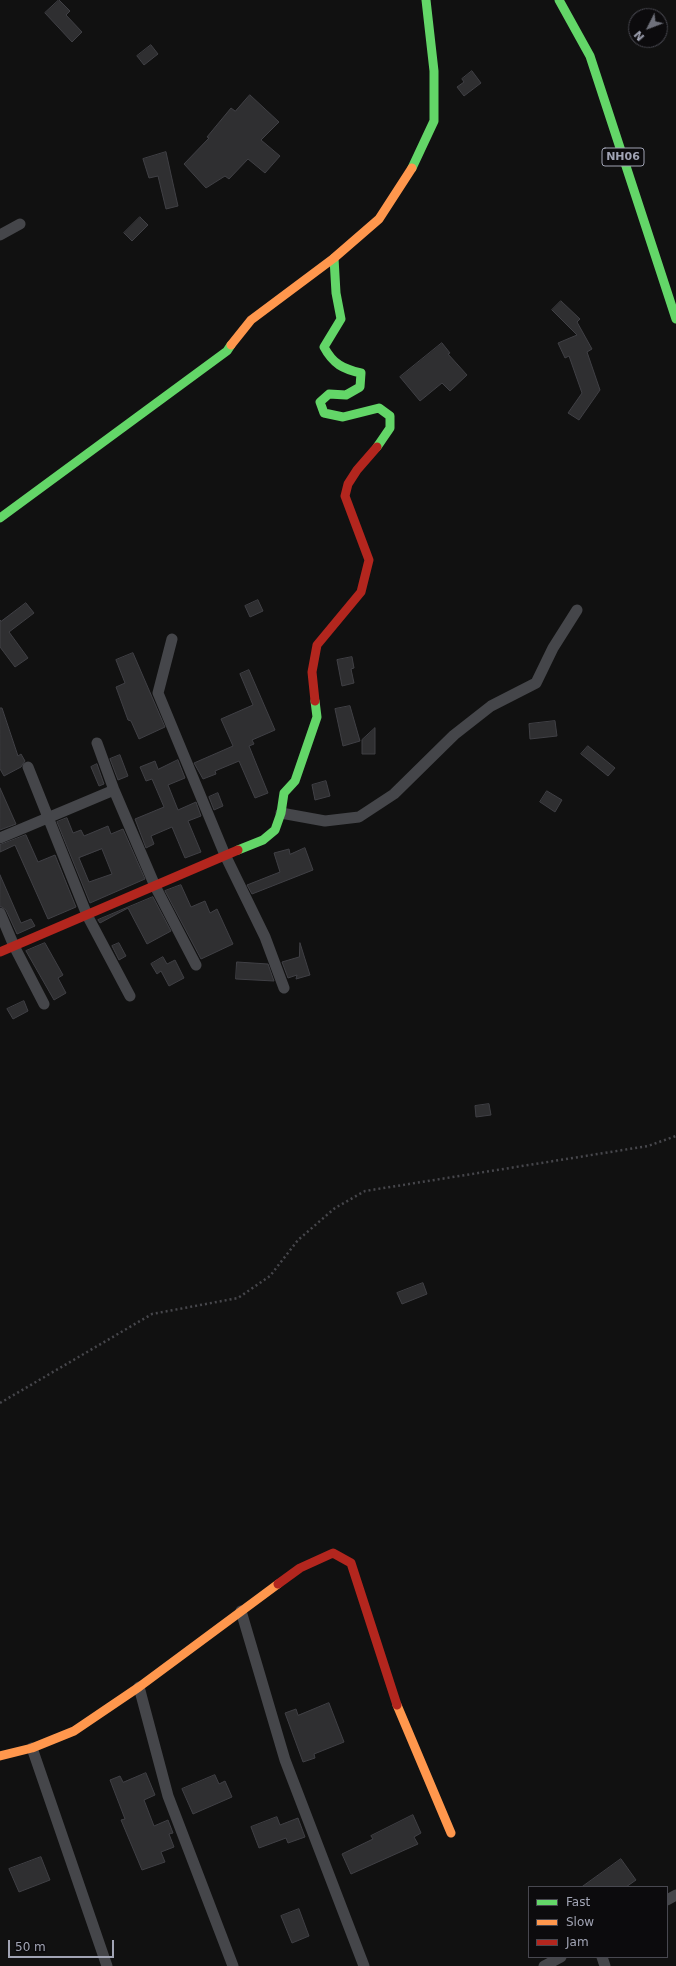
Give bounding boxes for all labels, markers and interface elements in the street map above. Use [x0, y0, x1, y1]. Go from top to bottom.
north arrow [628, 8, 668, 48]
text: N [632, 28, 647, 43]
road number: NH06 [602, 148, 644, 166]
legend [528, 1886, 668, 1958]
text: Fast [566, 1895, 590, 1909]
text: Slow [566, 1915, 594, 1929]
scale bar [10, 1932, 116, 1958]
text: Jam [566, 1935, 589, 1949]
text: 50 m [15, 1940, 46, 1954]

